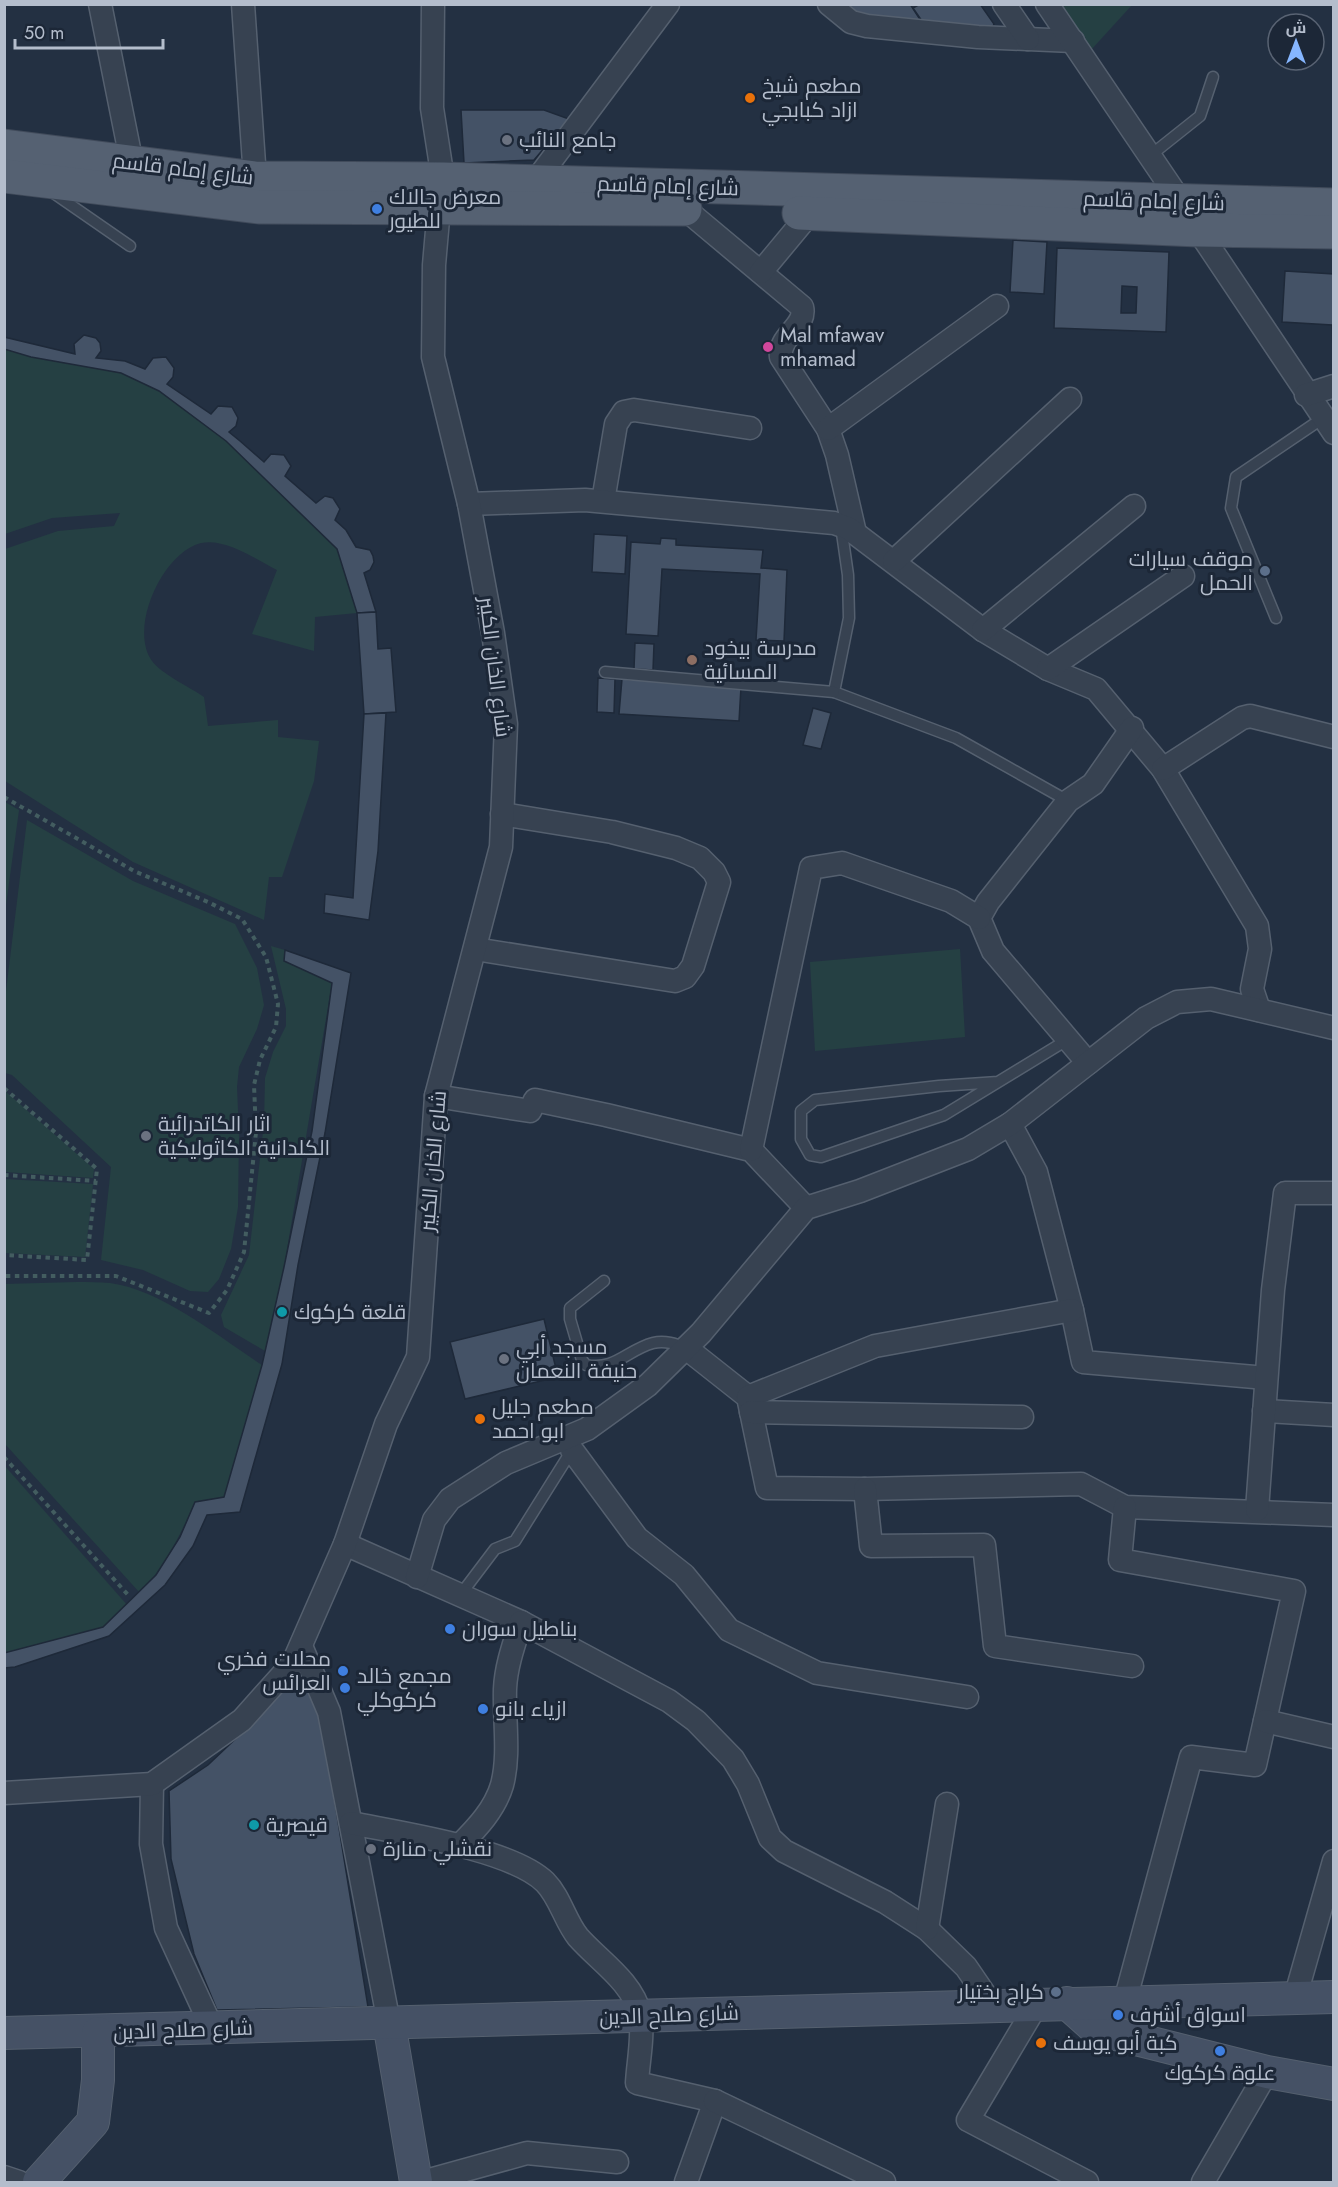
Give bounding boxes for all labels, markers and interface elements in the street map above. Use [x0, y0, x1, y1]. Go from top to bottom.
scale bar [15, 12, 164, 50]
north arrow [1266, 12, 1326, 72]
text: ش [1286, 16, 1306, 39]
text: 50 m [24, 20, 64, 46]
place label: مطعم شيخ ازاد كبابجي [762, 71, 861, 126]
marker: مطعم شيخ ازاد كبابجي [743, 91, 757, 105]
place label: جامع النائب [519, 125, 616, 155]
marker: جامع النائب [500, 133, 514, 147]
street label: شارع إمام قاسم [111, 145, 255, 193]
street label: شارع إمام قاسم [597, 169, 739, 203]
place label: معرض جالاك للطيور [388, 182, 501, 236]
street label: شارع إمام قاسم [1083, 184, 1225, 218]
marker: معرض جالاك للطيور [370, 202, 384, 216]
place label: Mal mfawav mhamad [780, 320, 885, 374]
marker: Mal mfawav mhamad [761, 340, 775, 354]
place label: موقف سيارات الحمل [1129, 544, 1253, 598]
marker: موقف سيارات الحمل [1258, 564, 1272, 578]
street label: شارع الخان الكبير [471, 594, 519, 739]
place label: مدرسة بيخود المسائية [704, 633, 817, 687]
marker: مدرسة بيخود المسائية [685, 653, 699, 667]
street label: شارع الخان الكبير [412, 1089, 454, 1234]
place label: اثار الكاتدرائية الكلدانية الكاثوليكية [158, 1109, 330, 1163]
marker: اثار الكاتدرائية الكلدانية الكاثوليكية [139, 1129, 153, 1143]
place label: قلعة كركوك [294, 1297, 406, 1327]
marker: قلعة كركوك [275, 1305, 289, 1319]
place label: مسجد أبي حنيفة النعمان [516, 1332, 637, 1386]
marker: مسجد أبي حنيفة النعمان [497, 1352, 511, 1366]
place label: مطعم جليل ابو احمد [492, 1392, 594, 1446]
marker: مطعم جليل ابو احمد [473, 1412, 487, 1426]
place label: بناطيل سوران [462, 1614, 577, 1644]
marker: بناطيل سوران [443, 1622, 457, 1636]
place label: محلات فخري العرائس [217, 1644, 331, 1698]
place label: مجمع خالد كركوكلي [357, 1661, 452, 1716]
marker: محلات فخري العرائس [336, 1664, 350, 1678]
marker: مجمع خالد كركوكلي [338, 1681, 352, 1695]
place label: ازياء بانو [495, 1694, 567, 1724]
marker: ازياء بانو [476, 1702, 490, 1716]
place label: قيصرية [266, 1810, 328, 1840]
marker: قيصرية [247, 1818, 261, 1832]
place label: نقشلي منارة [383, 1834, 492, 1865]
marker: نقشلي منارة [364, 1842, 378, 1856]
place label: كراج بختيار [957, 1977, 1044, 2007]
marker: كراج بختيار [1049, 1985, 1063, 1999]
street label: شارع صلاح الدين [599, 1998, 739, 2032]
place label: اسواق أشرف [1130, 2000, 1246, 2030]
marker: اسواق أشرف [1111, 2008, 1125, 2022]
street label: شارع صلاح الدين [113, 2013, 253, 2047]
place label: كبة أبو يوسف [1053, 2028, 1178, 2058]
marker: كبة أبو يوسف [1034, 2036, 1048, 2050]
marker: علوة كركوك [1213, 2044, 1227, 2058]
place label: علوة كركوك [1165, 2058, 1275, 2088]

